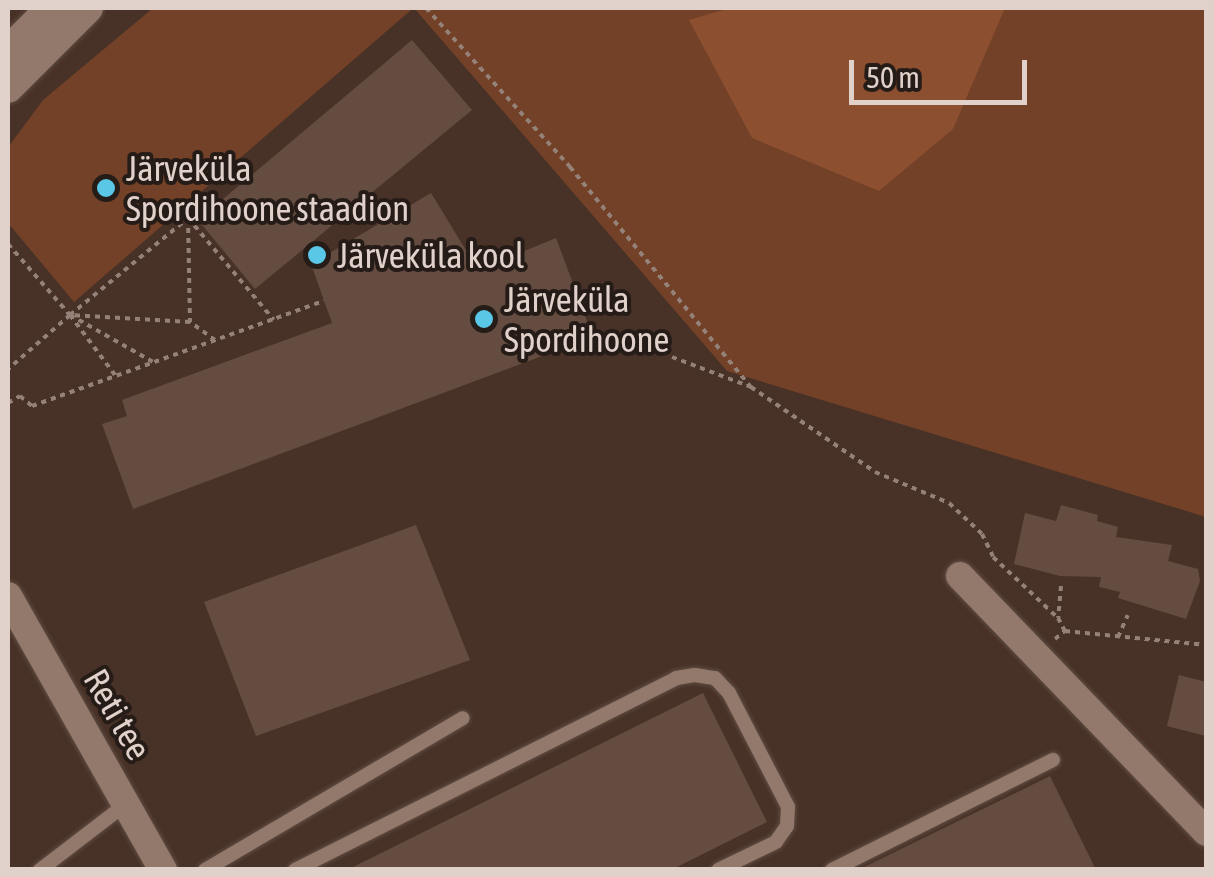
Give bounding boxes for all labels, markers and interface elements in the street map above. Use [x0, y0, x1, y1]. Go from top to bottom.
scale bar [854, 40, 1032, 102]
text: 50 m [866, 60, 920, 94]
place label: Järveküla Spordihoone staadion [126, 147, 409, 229]
marker: Järveküla Spordihoone staadion [95, 177, 117, 199]
place label: Järveküla kool [337, 234, 524, 276]
marker: Järveküla kool [306, 244, 328, 266]
place label: Järveküla Spordihoone [504, 278, 669, 360]
marker: Järveküla Spordihoone [473, 308, 495, 330]
street label: Reti tee [75, 661, 161, 767]

